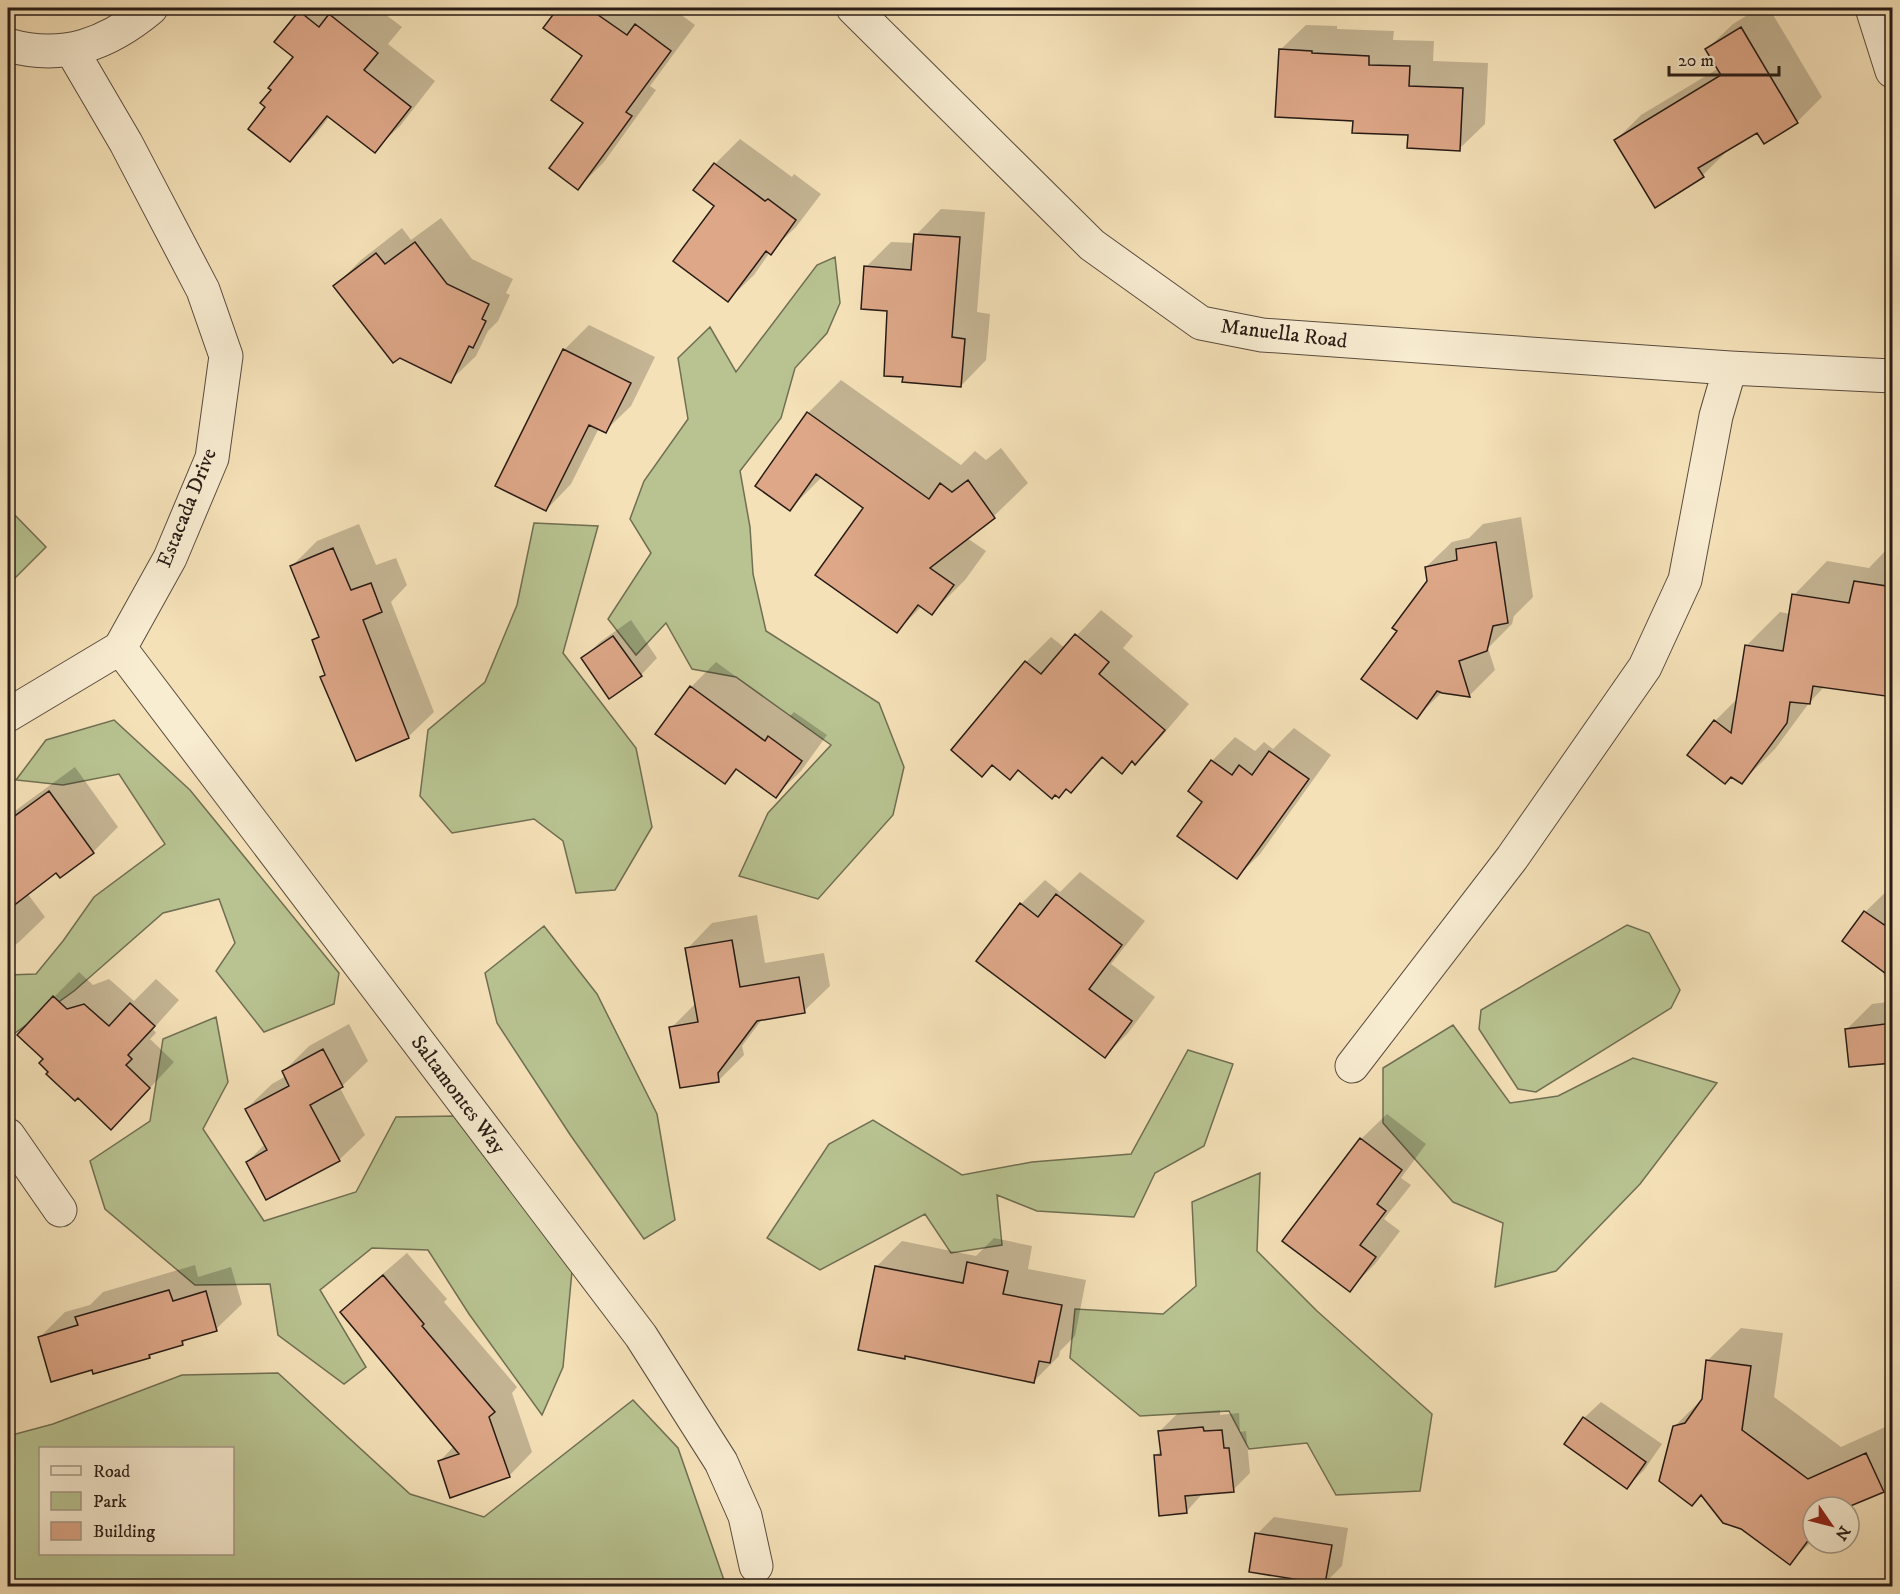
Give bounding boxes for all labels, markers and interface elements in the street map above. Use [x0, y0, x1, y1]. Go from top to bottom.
scale bar [1669, 39, 1778, 77]
text: 20 m [1678, 50, 1714, 72]
street label: Manuella Road [1219, 313, 1349, 355]
street label: Estacada Drive [151, 444, 223, 571]
street label: Saltamontes Way [405, 1030, 512, 1160]
legend [39, 1447, 234, 1555]
text: Road [93, 1461, 130, 1483]
text: Park [93, 1491, 127, 1513]
north arrow [1801, 1495, 1861, 1555]
text: Building [93, 1521, 155, 1543]
text: N [1831, 1522, 1854, 1544]

